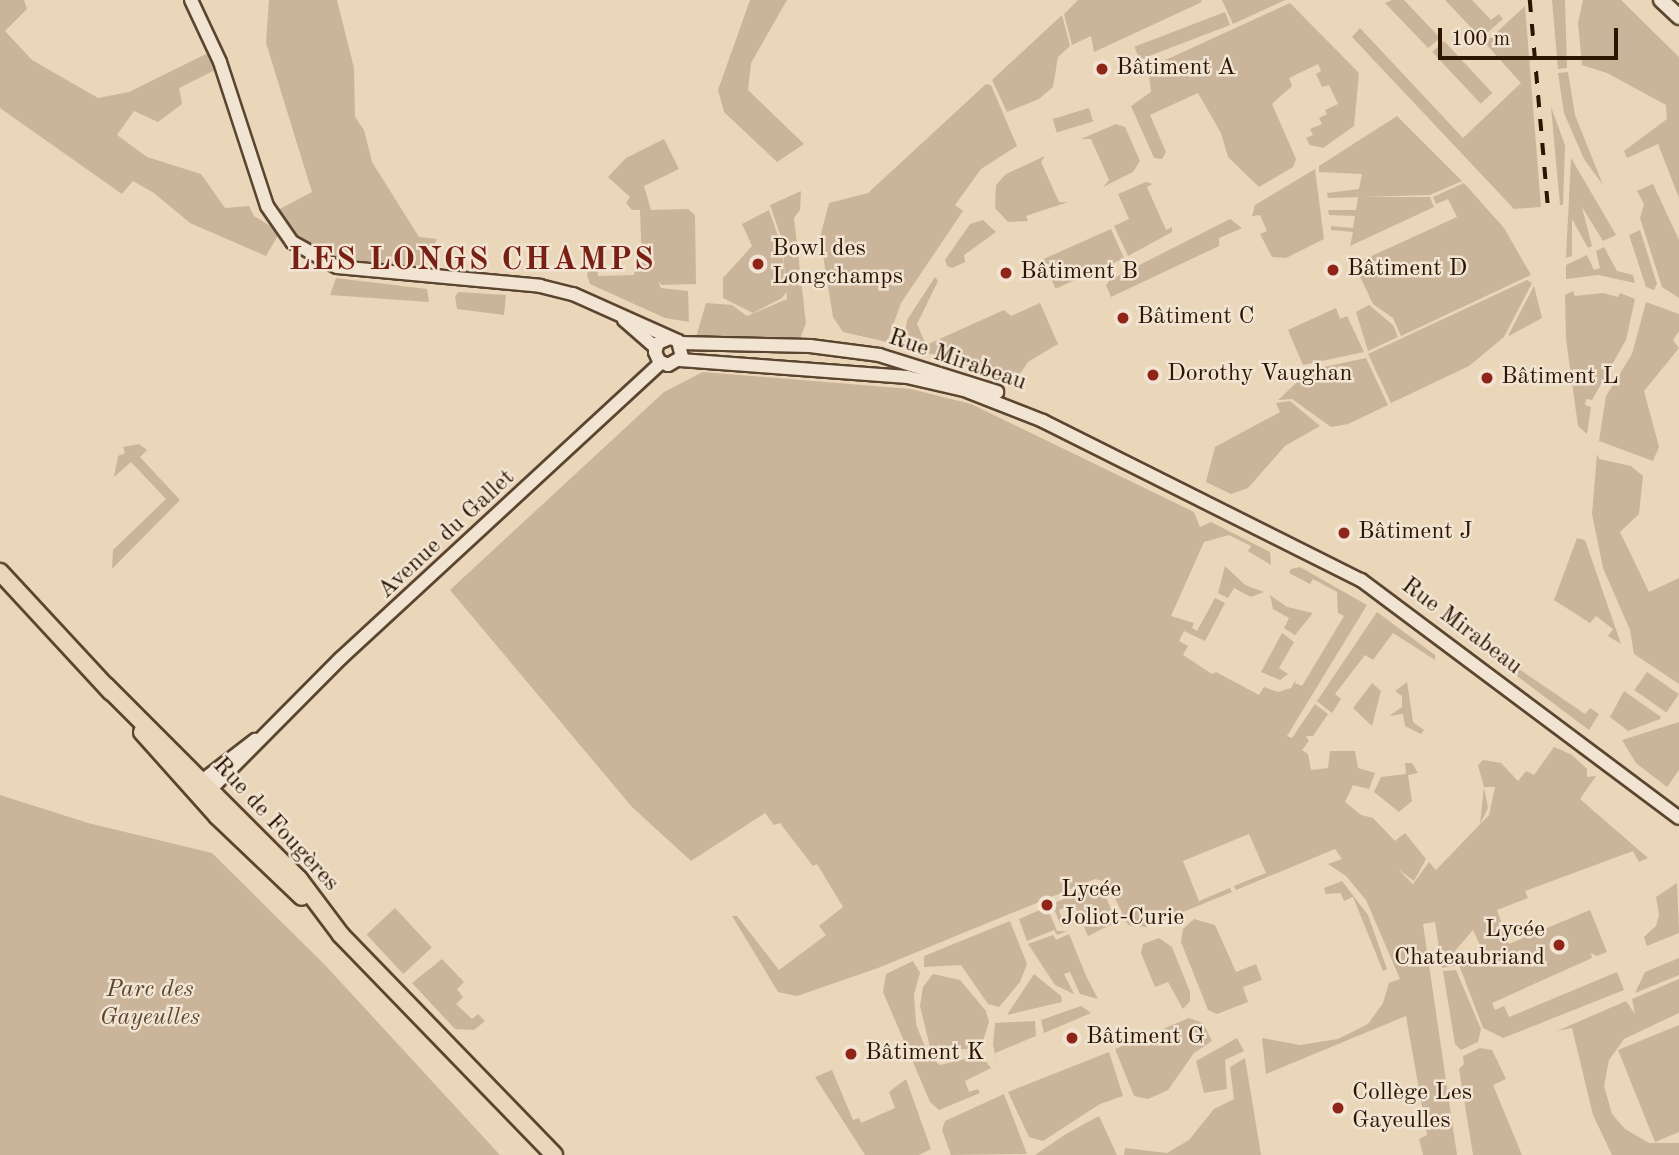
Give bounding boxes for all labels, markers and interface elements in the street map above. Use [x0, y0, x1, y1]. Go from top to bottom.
scale bar [1441, 14, 1621, 58]
text: 100 m [1451, 29, 1510, 50]
place label: Bâtiment A [1116, 55, 1236, 83]
marker: Bâtiment A [1094, 61, 1110, 77]
place label: Bowl des Longchamps [772, 236, 903, 292]
district label: LES LONGS CHAMPS [290, 242, 654, 280]
marker: Bowl des Longchamps [750, 256, 766, 272]
place label: Bâtiment D [1347, 256, 1467, 284]
place label: Bâtiment B [1020, 259, 1138, 287]
marker: Bâtiment D [1325, 262, 1341, 278]
marker: Bâtiment B [998, 265, 1014, 281]
place label: Bâtiment C [1137, 304, 1255, 332]
marker: Bâtiment C [1115, 310, 1131, 326]
street label: Rue Mirabeau [884, 324, 1030, 398]
place label: Dorothy Vaughan [1167, 361, 1352, 389]
place label: Bâtiment L [1501, 364, 1619, 392]
marker: Dorothy Vaughan [1145, 367, 1161, 383]
marker: Bâtiment L [1479, 370, 1495, 386]
street label: Avenue du Gallet [373, 464, 521, 606]
place label: Bâtiment J [1358, 519, 1472, 547]
marker: Bâtiment J [1336, 525, 1352, 541]
street label: Rue Mirabeau [1395, 572, 1527, 682]
street label: Rue de Fougères [206, 752, 344, 898]
place label: Lycée Joliot-Curie [1061, 877, 1184, 933]
marker: Lycée Joliot-Curie [1039, 897, 1055, 913]
place label: Lycée Chateaubriand [1394, 917, 1545, 973]
marker: Lycée Chateaubriand [1551, 937, 1567, 953]
park label: Parc des Gayeulles [100, 977, 200, 1033]
place label: Bâtiment G [1086, 1024, 1205, 1052]
marker: Bâtiment G [1064, 1030, 1080, 1046]
place label: Bâtiment K [865, 1040, 985, 1068]
marker: Bâtiment K [843, 1046, 859, 1062]
place label: Collège Les Gayeulles [1352, 1080, 1472, 1136]
marker: Collège Les Gayeulles [1330, 1100, 1346, 1116]

